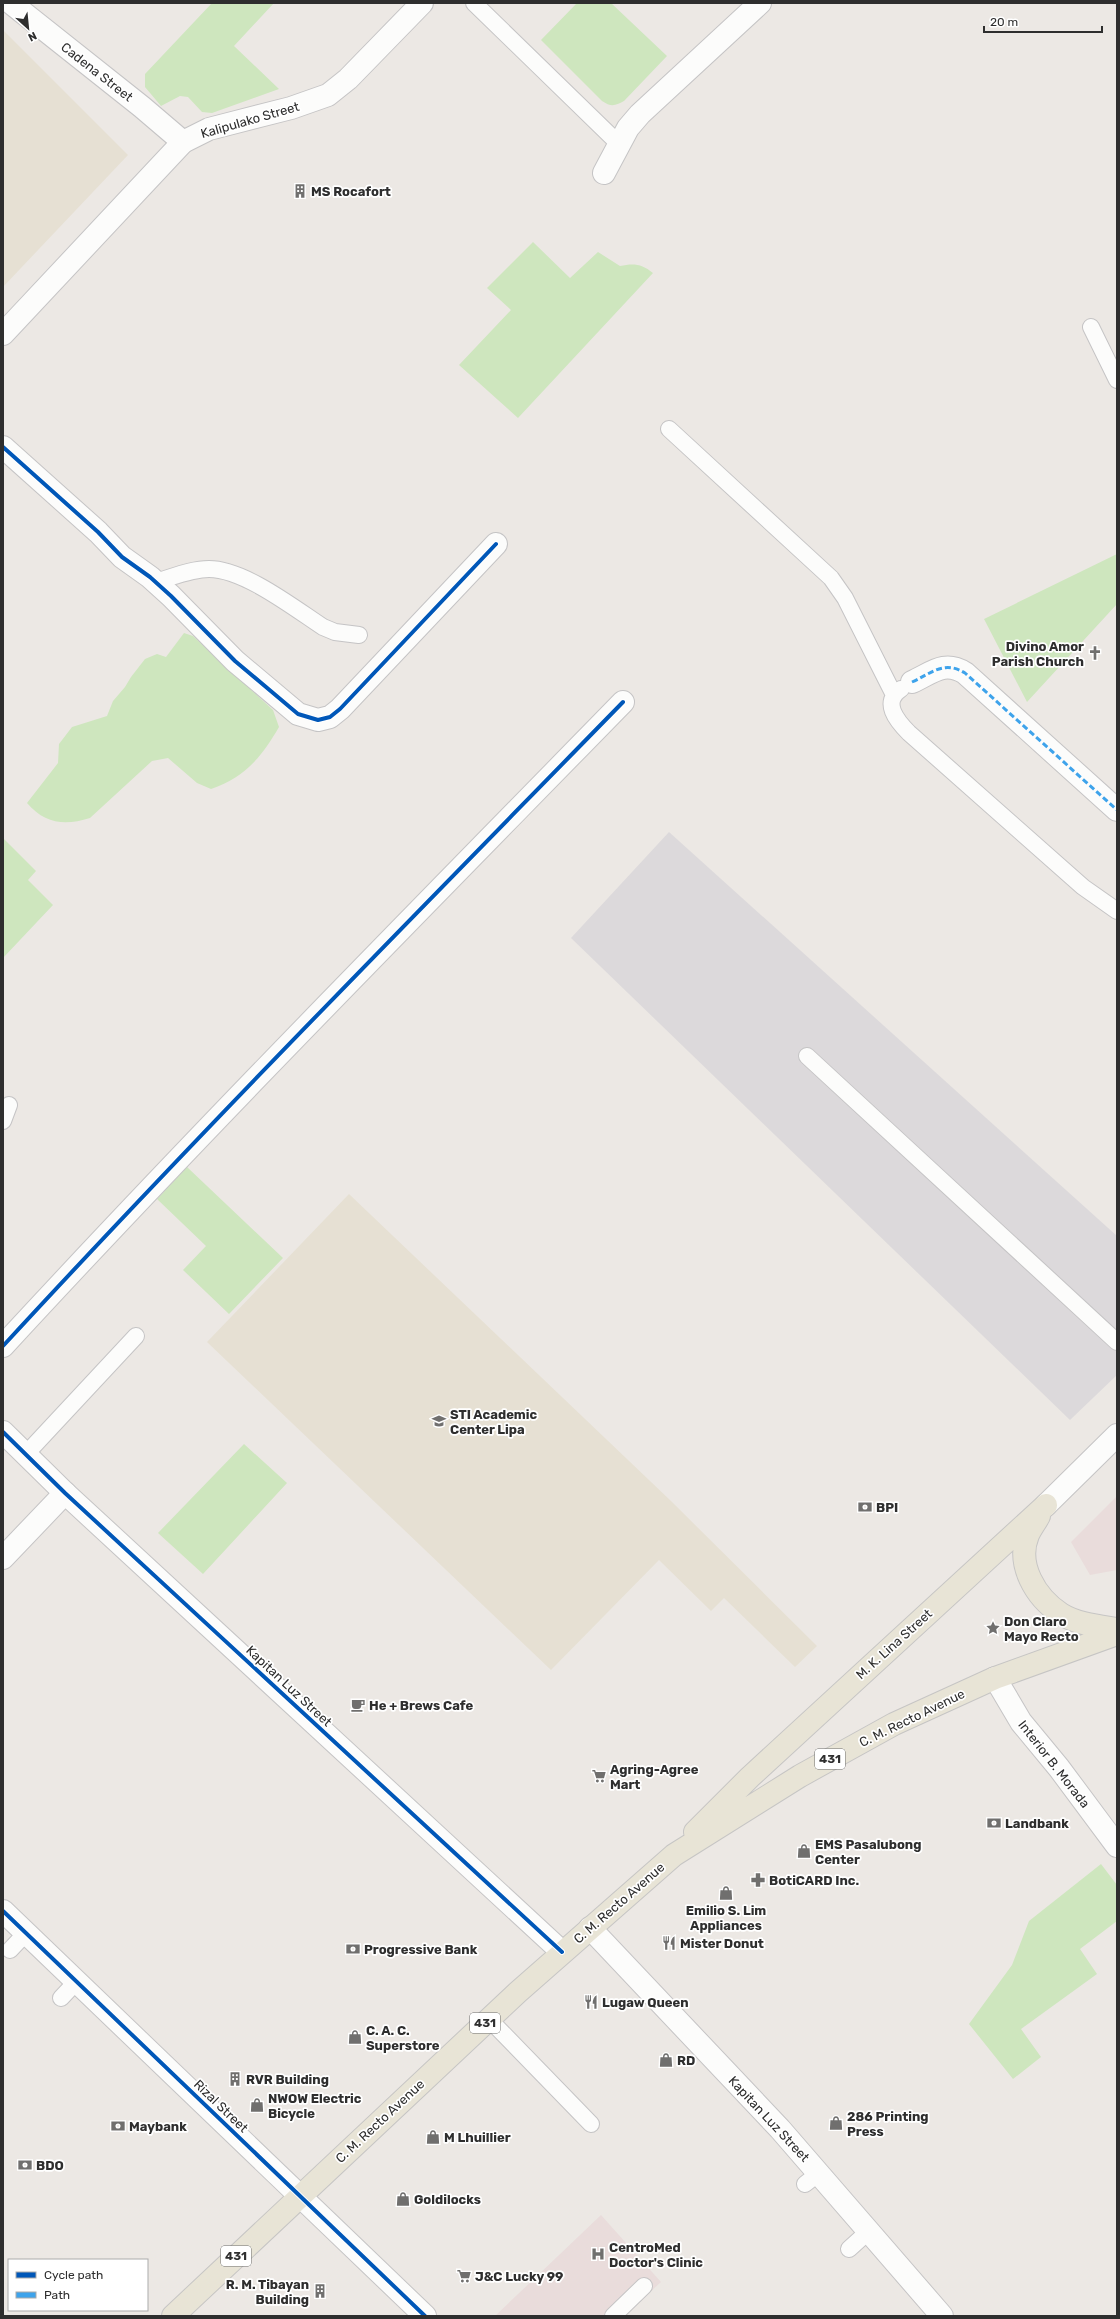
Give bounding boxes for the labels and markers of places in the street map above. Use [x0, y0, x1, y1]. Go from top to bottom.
building icon: MS Rocafort [292, 183, 308, 199]
place label: MS Rocafort [311, 184, 391, 199]
place label: Divino Amor Parish Church [992, 639, 1084, 669]
church icon: Divino Amor Parish Church [1087, 645, 1103, 661]
place label: STI Academic Center Lipa [450, 1407, 537, 1437]
school or university icon: STI Academic Center Lipa [431, 1413, 447, 1429]
bank icon: BPI [857, 1499, 873, 1515]
place label: BPI [876, 1500, 898, 1515]
place label: Don Claro Mayo Recto [1004, 1614, 1079, 1644]
place icon: Don Claro Mayo Recto [985, 1620, 1001, 1636]
cafe icon: He + Brews Cafe [350, 1697, 366, 1713]
place label: He + Brews Cafe [369, 1698, 473, 1713]
place label: Agring-Agree Mart [610, 1762, 699, 1792]
supermarket icon: Agring-Agree Mart [591, 1768, 607, 1784]
bank icon: Landbank [986, 1815, 1002, 1831]
place label: Landbank [1005, 1816, 1069, 1831]
place label: EMS Pasalubong Center [815, 1837, 921, 1867]
shop icon: EMS Pasalubong Center [796, 1843, 812, 1859]
pharmacy icon: BotiCARD Inc. [750, 1872, 766, 1888]
place label: BotiCARD Inc. [769, 1873, 859, 1888]
shop icon: Emilio S. Lim Appliances [718, 1885, 734, 1901]
place label: Emilio S. Lim Appliances [686, 1903, 766, 1933]
restaurant icon: Mister Donut [661, 1935, 677, 1951]
place label: Mister Donut [680, 1936, 764, 1951]
bank icon: Progressive Bank [345, 1941, 361, 1957]
place label: Progressive Bank [364, 1942, 478, 1957]
restaurant icon: Lugaw Queen [583, 1994, 599, 2010]
place label: Lugaw Queen [602, 1995, 689, 2010]
place label: C. A. C. Superstore [366, 2023, 440, 2053]
shop icon: C. A. C. Superstore [347, 2029, 363, 2045]
shop icon: RD [658, 2052, 674, 2068]
place label: RD [677, 2053, 695, 2068]
building icon: RVR Building [227, 2071, 243, 2087]
place label: RVR Building [246, 2072, 329, 2087]
place label: NWOW Electric Bicycle [268, 2091, 362, 2121]
shop icon: NWOW Electric Bicycle [249, 2097, 265, 2113]
place label: 286 Printing Press [847, 2109, 929, 2139]
shop icon: 286 Printing Press [828, 2115, 844, 2131]
bank icon: Maybank [110, 2118, 126, 2134]
place label: Maybank [129, 2119, 187, 2134]
shop icon: M Lhuillier [425, 2129, 441, 2145]
place label: M Lhuillier [444, 2130, 511, 2145]
bank icon: BDO [17, 2157, 33, 2173]
place label: BDO [36, 2158, 64, 2173]
shop icon: Goldilocks [395, 2191, 411, 2207]
place label: Goldilocks [414, 2192, 481, 2207]
place label: CentroMed Doctor's Clinic [609, 2240, 703, 2270]
hospital icon: CentroMed Doctor's Clinic [590, 2246, 606, 2262]
supermarket icon: J&C Lucky 99 [456, 2268, 472, 2284]
place label: J&C Lucky 99 [475, 2269, 563, 2284]
place label: R. M. Tibayan Building [226, 2277, 309, 2307]
building icon: R. M. Tibayan Building [312, 2283, 328, 2299]

